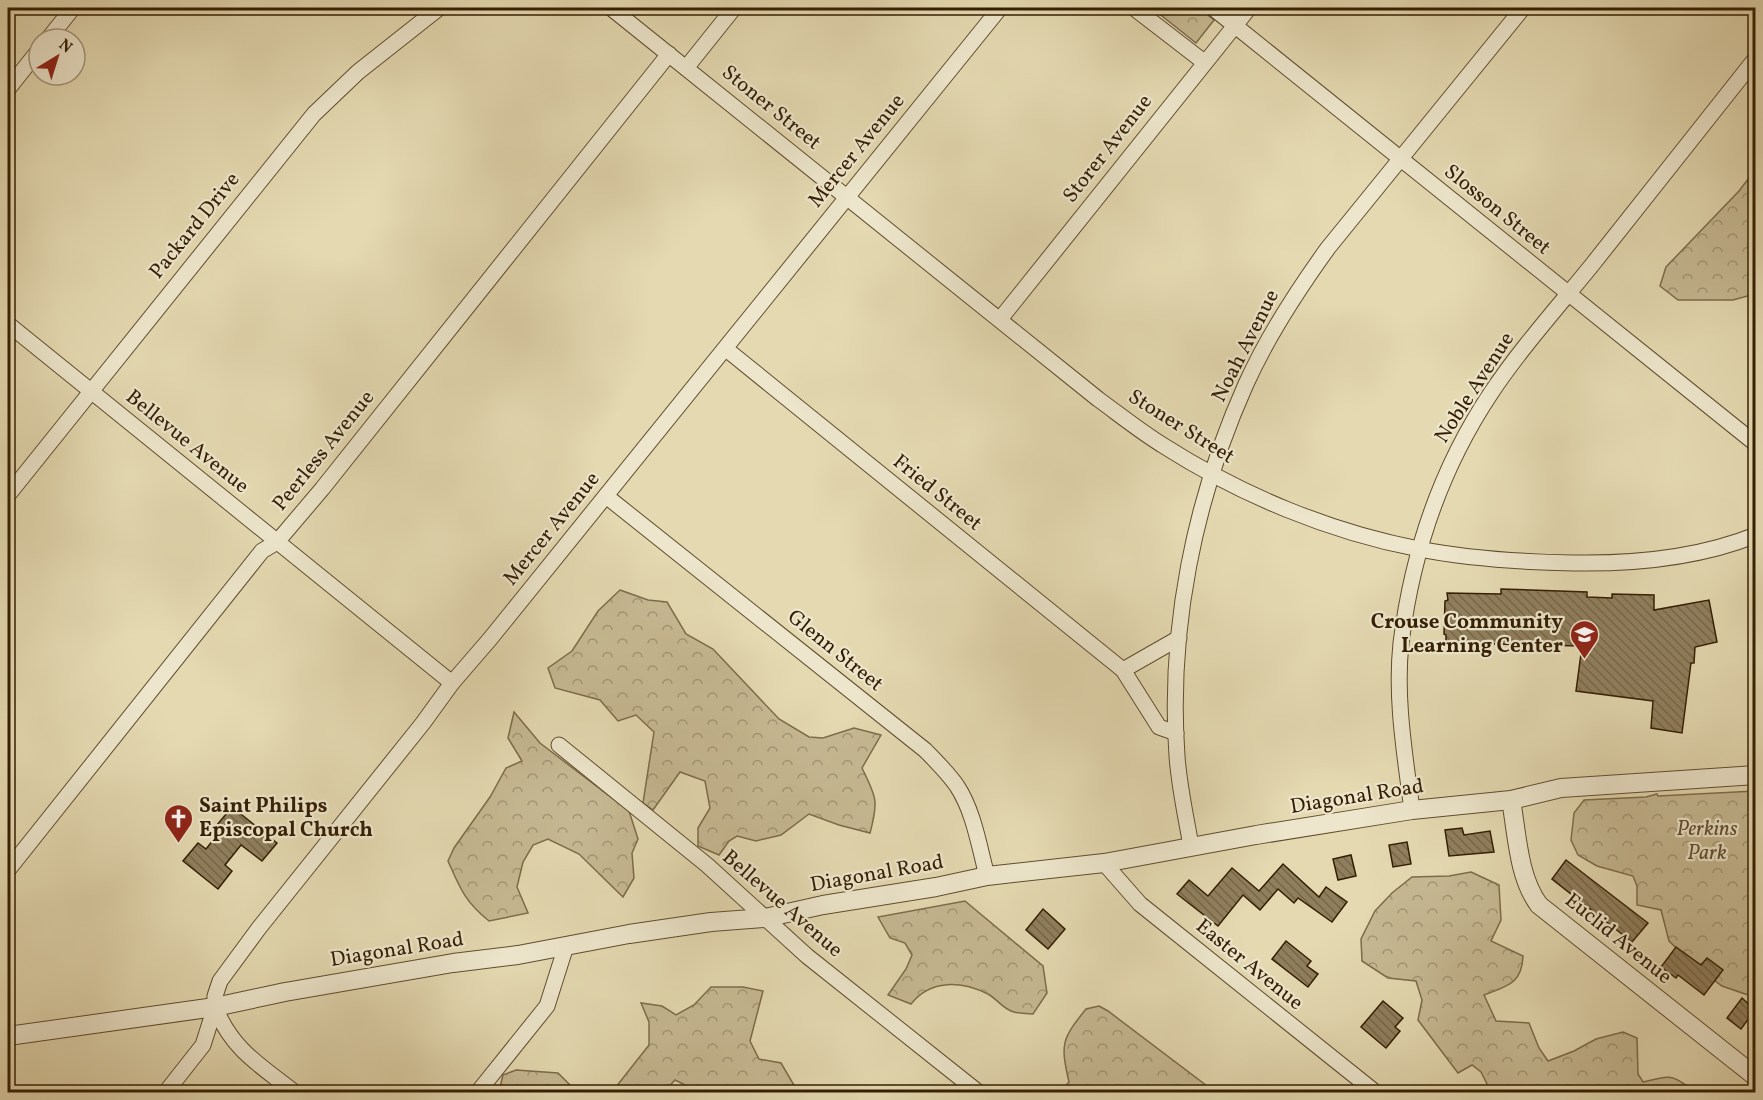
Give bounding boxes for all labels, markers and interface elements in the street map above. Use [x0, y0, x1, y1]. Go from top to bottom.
north arrow [27, 27, 87, 87]
text: N [54, 35, 77, 59]
street label: Stoner Street [715, 59, 827, 157]
street label: Mercer Avenue [802, 88, 912, 214]
street label: Storer Avenue [1056, 89, 1160, 209]
street label: Slosson Street [1437, 158, 1557, 262]
street label: Packard Drive [143, 167, 247, 285]
street label: Noah Avenue [1205, 285, 1287, 407]
street label: Noble Avenue [1428, 327, 1522, 449]
street label: Bellevue Avenue [119, 383, 255, 501]
street label: Stoner Street [1122, 383, 1240, 471]
street label: Peerless Avenue [266, 384, 382, 517]
street label: Fried Street [886, 448, 988, 538]
street label: Mercer Avenue [497, 466, 607, 592]
street label: Glenn Street [781, 603, 889, 699]
place label: Crouse Community Learning Center [1371, 608, 1563, 661]
school or university icon: Crouse Community Learning Center [1568, 618, 1600, 660]
street label: Diagonal Road [1288, 772, 1426, 822]
place label: Saint Philips Episcopal Church [199, 792, 373, 845]
church icon: Saint Philips Episcopal Church [162, 802, 194, 844]
park label: Perkins Park [1677, 815, 1738, 868]
street label: Bellevue Avenue [715, 843, 849, 965]
street label: Diagonal Road [808, 848, 946, 900]
street label: Euclid Avenue [1558, 887, 1678, 991]
street label: Easter Avenue [1189, 913, 1309, 1017]
street label: Diagonal Road [328, 925, 466, 975]

